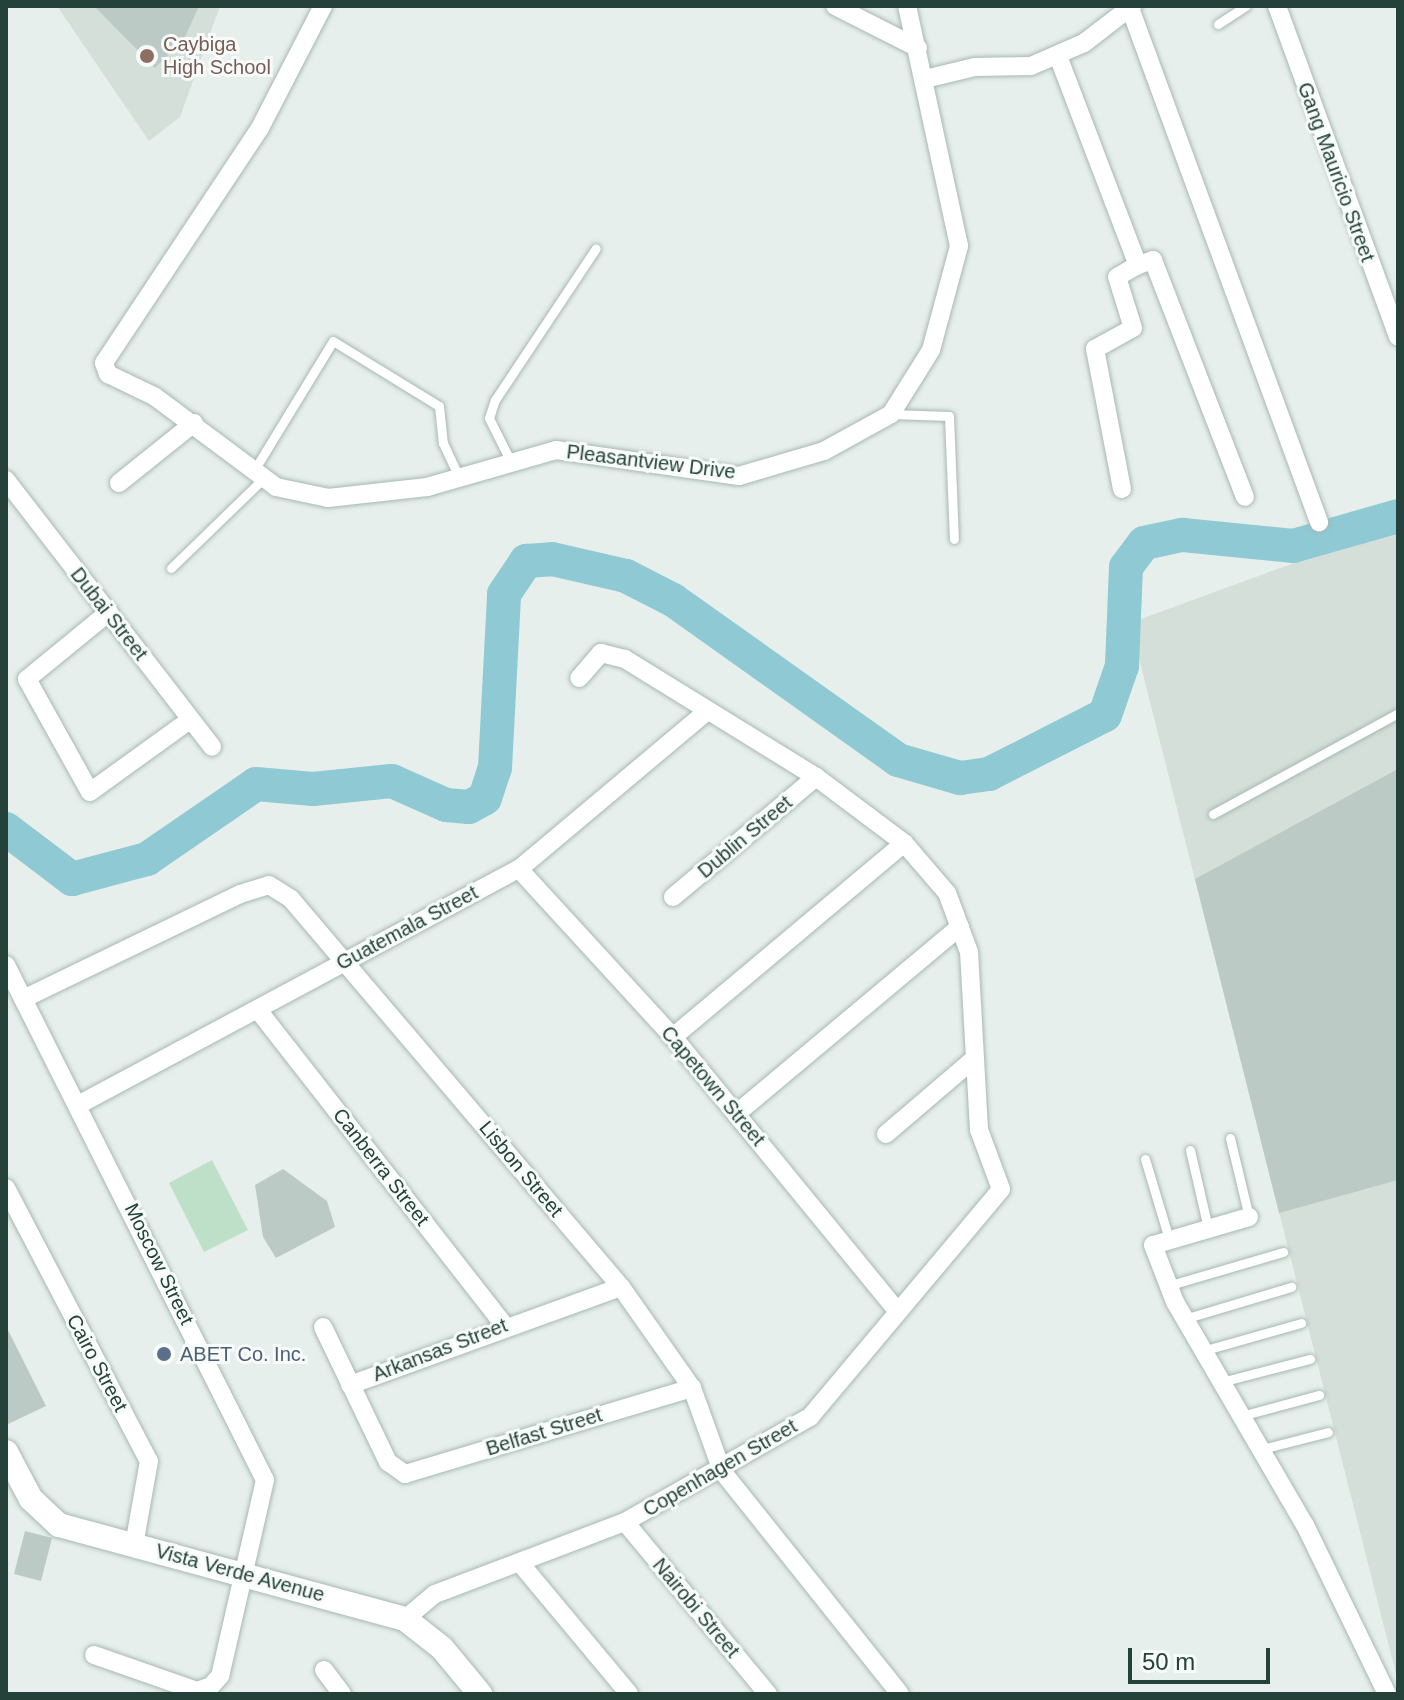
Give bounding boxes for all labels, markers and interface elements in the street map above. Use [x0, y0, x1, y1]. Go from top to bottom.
place label: Caybiga High School [163, 32, 271, 79]
marker: Caybiga High School [138, 47, 156, 65]
street label: Gang Mauricio Street [1292, 79, 1380, 265]
street label: Pleasantview Drive [565, 440, 737, 484]
street label: Dubai Street [65, 563, 153, 665]
street label: Dublin Street [693, 791, 797, 883]
street label: Guatemala Street [332, 881, 482, 975]
street label: Capetown Street [656, 1021, 770, 1151]
street label: Canberra Street [328, 1104, 434, 1230]
street label: Lisbon Street [474, 1116, 568, 1222]
street label: Moscow Street [119, 1199, 199, 1329]
street label: Cairo Street [61, 1310, 133, 1416]
street label: Arkansas Street [369, 1313, 511, 1387]
place label: ABET Co. Inc. [180, 1342, 307, 1366]
marker: ABET Co. Inc. [155, 1345, 173, 1363]
street label: Belfast Street [483, 1403, 605, 1461]
street label: Copenhagen Street [639, 1414, 801, 1522]
street label: Vista Verde Avenue [152, 1539, 328, 1607]
street label: Nairobi Street [648, 1553, 744, 1663]
scale bar [1132, 1632, 1274, 1682]
text: 50 m [1142, 1648, 1195, 1675]

